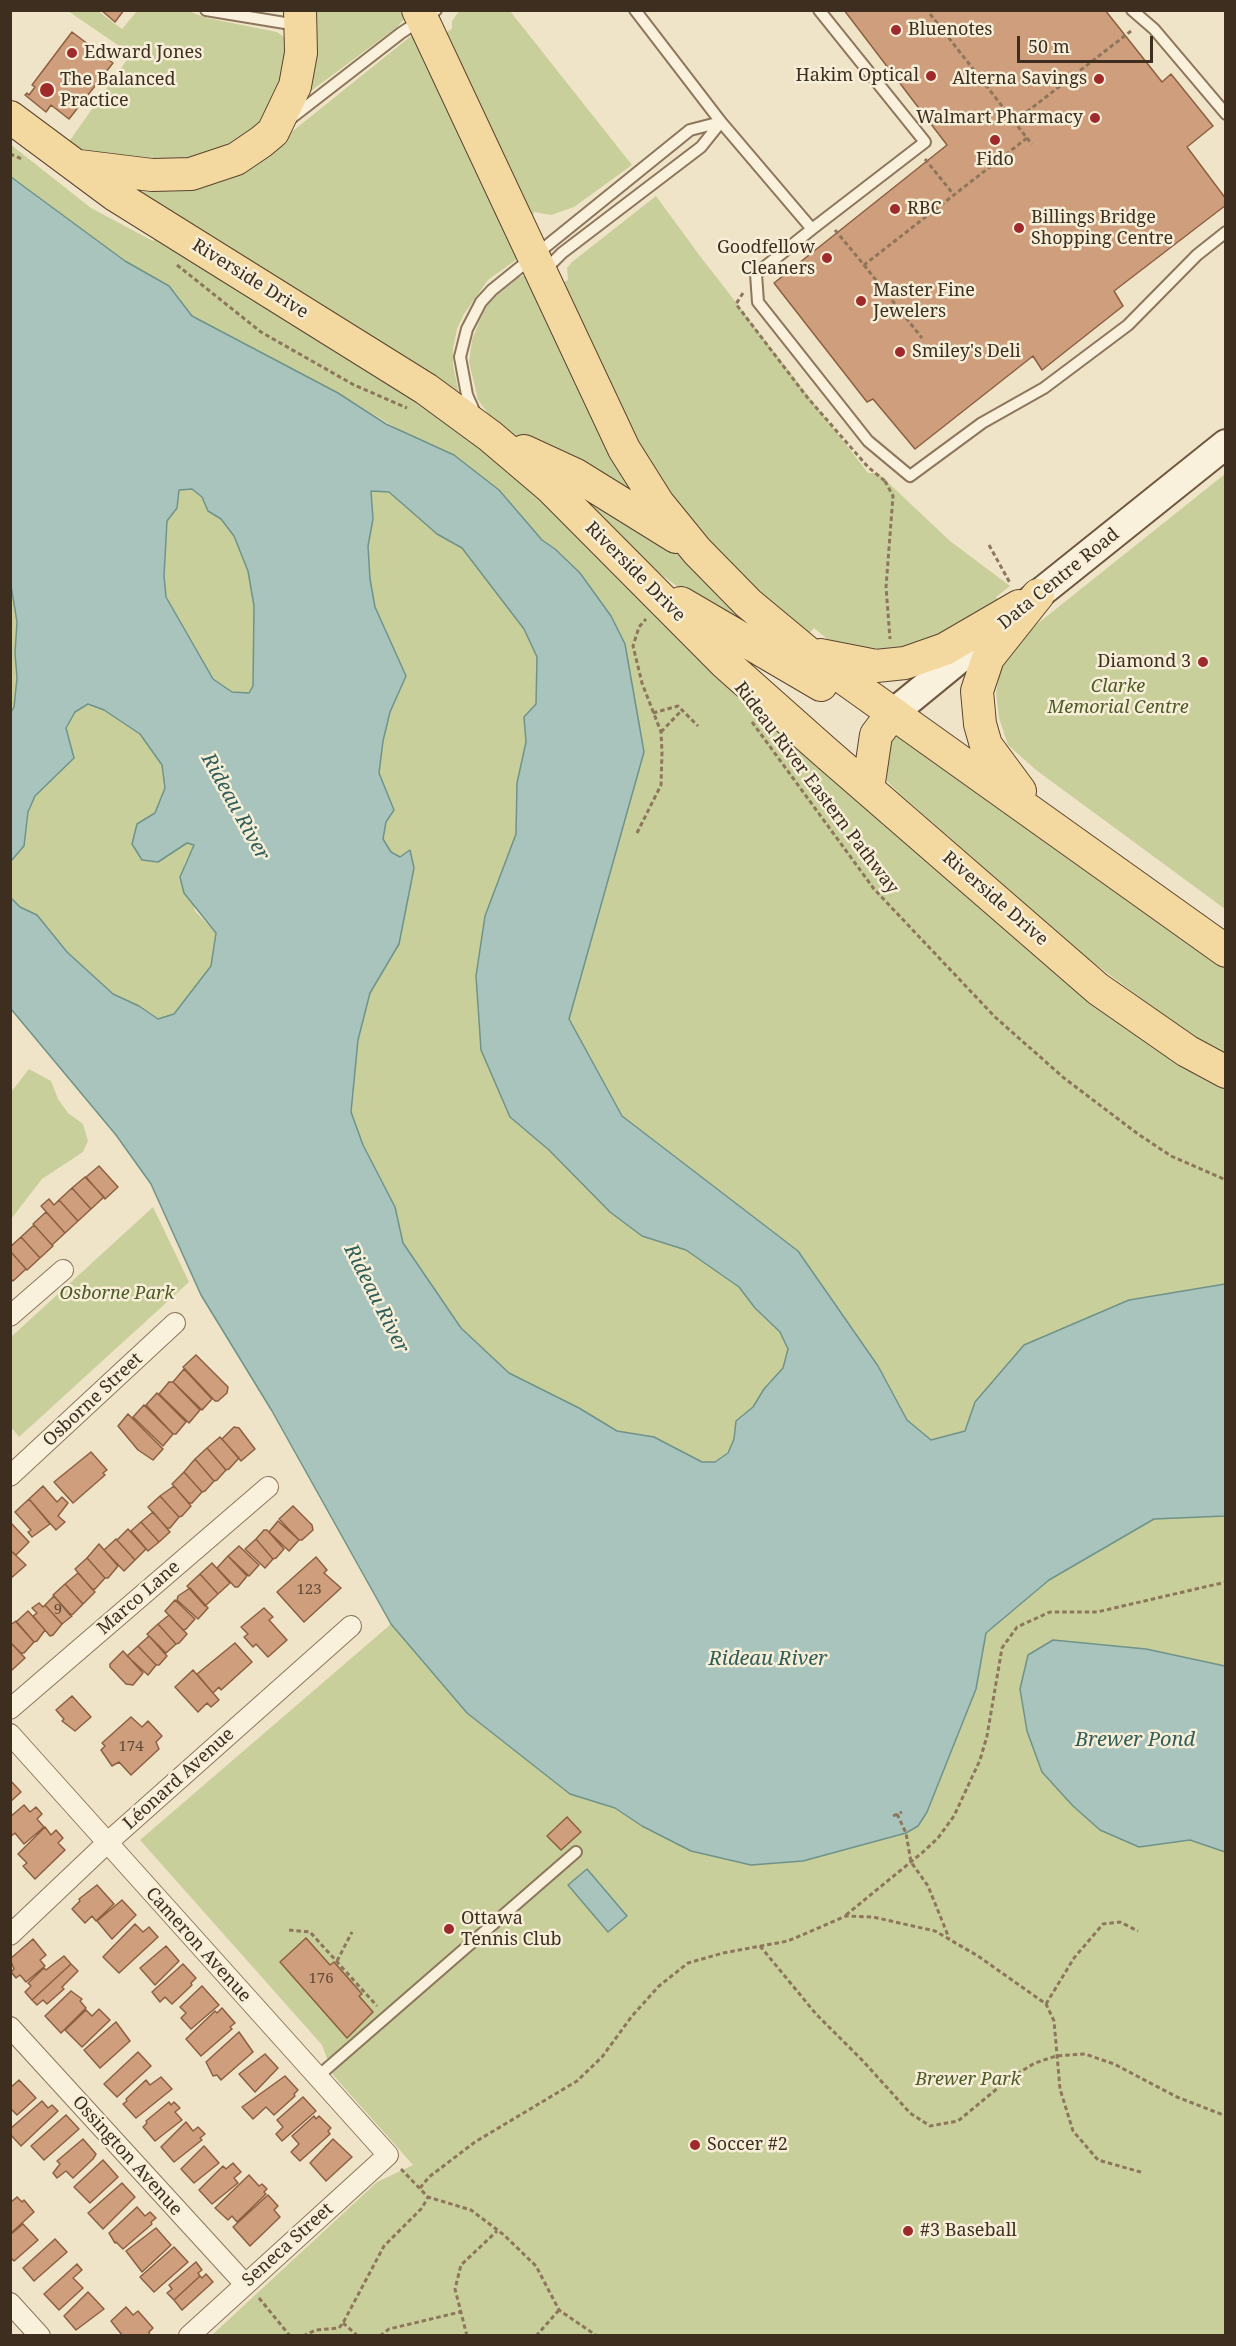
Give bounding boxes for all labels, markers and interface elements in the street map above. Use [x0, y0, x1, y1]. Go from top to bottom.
place label: Bluenotes [908, 19, 992, 41]
marker: Bluenotes [889, 23, 903, 37]
scale bar [1020, 24, 1156, 62]
text: 50 m [1028, 34, 1070, 58]
place label: Edward Jones [84, 42, 202, 64]
marker: Edward Jones [65, 46, 79, 60]
place label: Hakim Optical [796, 65, 919, 87]
place label: Alterna Savings [952, 68, 1087, 90]
place label: The Balanced Practice [60, 69, 176, 112]
marker: Hakim Optical [924, 69, 938, 83]
marker: Alterna Savings [1092, 72, 1106, 86]
marker: The Balanced Practice [38, 81, 56, 99]
place label: Walmart Pharmacy [916, 107, 1083, 129]
marker: Walmart Pharmacy [1088, 111, 1102, 125]
marker: Fido [988, 133, 1002, 147]
place label: Fido [976, 149, 1014, 171]
place label: RBC [907, 198, 942, 220]
marker: RBC [888, 202, 902, 216]
place label: Billings Bridge Shopping Centre [1031, 207, 1173, 250]
marker: Billings Bridge Shopping Centre [1012, 221, 1026, 235]
street label: Riverside Drive [188, 235, 312, 323]
place label: Goodfellow Cleaners [717, 237, 815, 280]
marker: Goodfellow Cleaners [820, 251, 834, 265]
place label: Master Fine Jewelers [873, 280, 975, 322]
marker: Master Fine Jewelers [854, 294, 868, 308]
place label: Smiley's Deli [912, 341, 1021, 363]
marker: Smiley's Deli [893, 345, 907, 359]
street label: Riverside Drive [580, 517, 690, 627]
street label: Data Centre Road [994, 524, 1124, 634]
place label: Diamond 3 [1097, 651, 1191, 673]
marker: Diamond 3 [1196, 655, 1210, 669]
park label: Clarke Memorial Centre [1047, 676, 1189, 718]
street label: Rideau River Eastern Pathway [729, 678, 903, 898]
water label: Rideau River [196, 749, 274, 865]
street label: Riverside Drive [938, 847, 1052, 951]
water label: Rideau River [338, 1241, 414, 1357]
park label: Osborne Park [59, 1283, 175, 1305]
street label: Osborne Street [39, 1349, 147, 1451]
street label: Marco Lane [93, 1556, 185, 1640]
house number: 123 [296, 1581, 322, 1599]
house number: 9 [54, 1601, 62, 1619]
water label: Rideau River [709, 1647, 827, 1671]
street label: Léonard Avenue [119, 1724, 239, 1834]
water label: Brewer Pond [1075, 1728, 1195, 1752]
house number: 174 [118, 1738, 144, 1756]
street label: Cameron Avenue [141, 1883, 255, 2007]
place label: Ottawa Tennis Club [461, 1908, 562, 1950]
marker: Ottawa Tennis Club [442, 1922, 456, 1936]
house number: 176 [308, 1970, 334, 1988]
park label: Brewer Park [915, 2069, 1021, 2091]
street label: Ossington Avenue [67, 2092, 187, 2220]
place label: Soccer #2 [707, 2134, 788, 2156]
marker: Soccer #2 [688, 2138, 702, 2152]
street label: Seneca Street [238, 2199, 338, 2291]
place label: #3 Baseball [920, 2220, 1017, 2242]
marker: #3 Baseball [901, 2224, 915, 2238]

